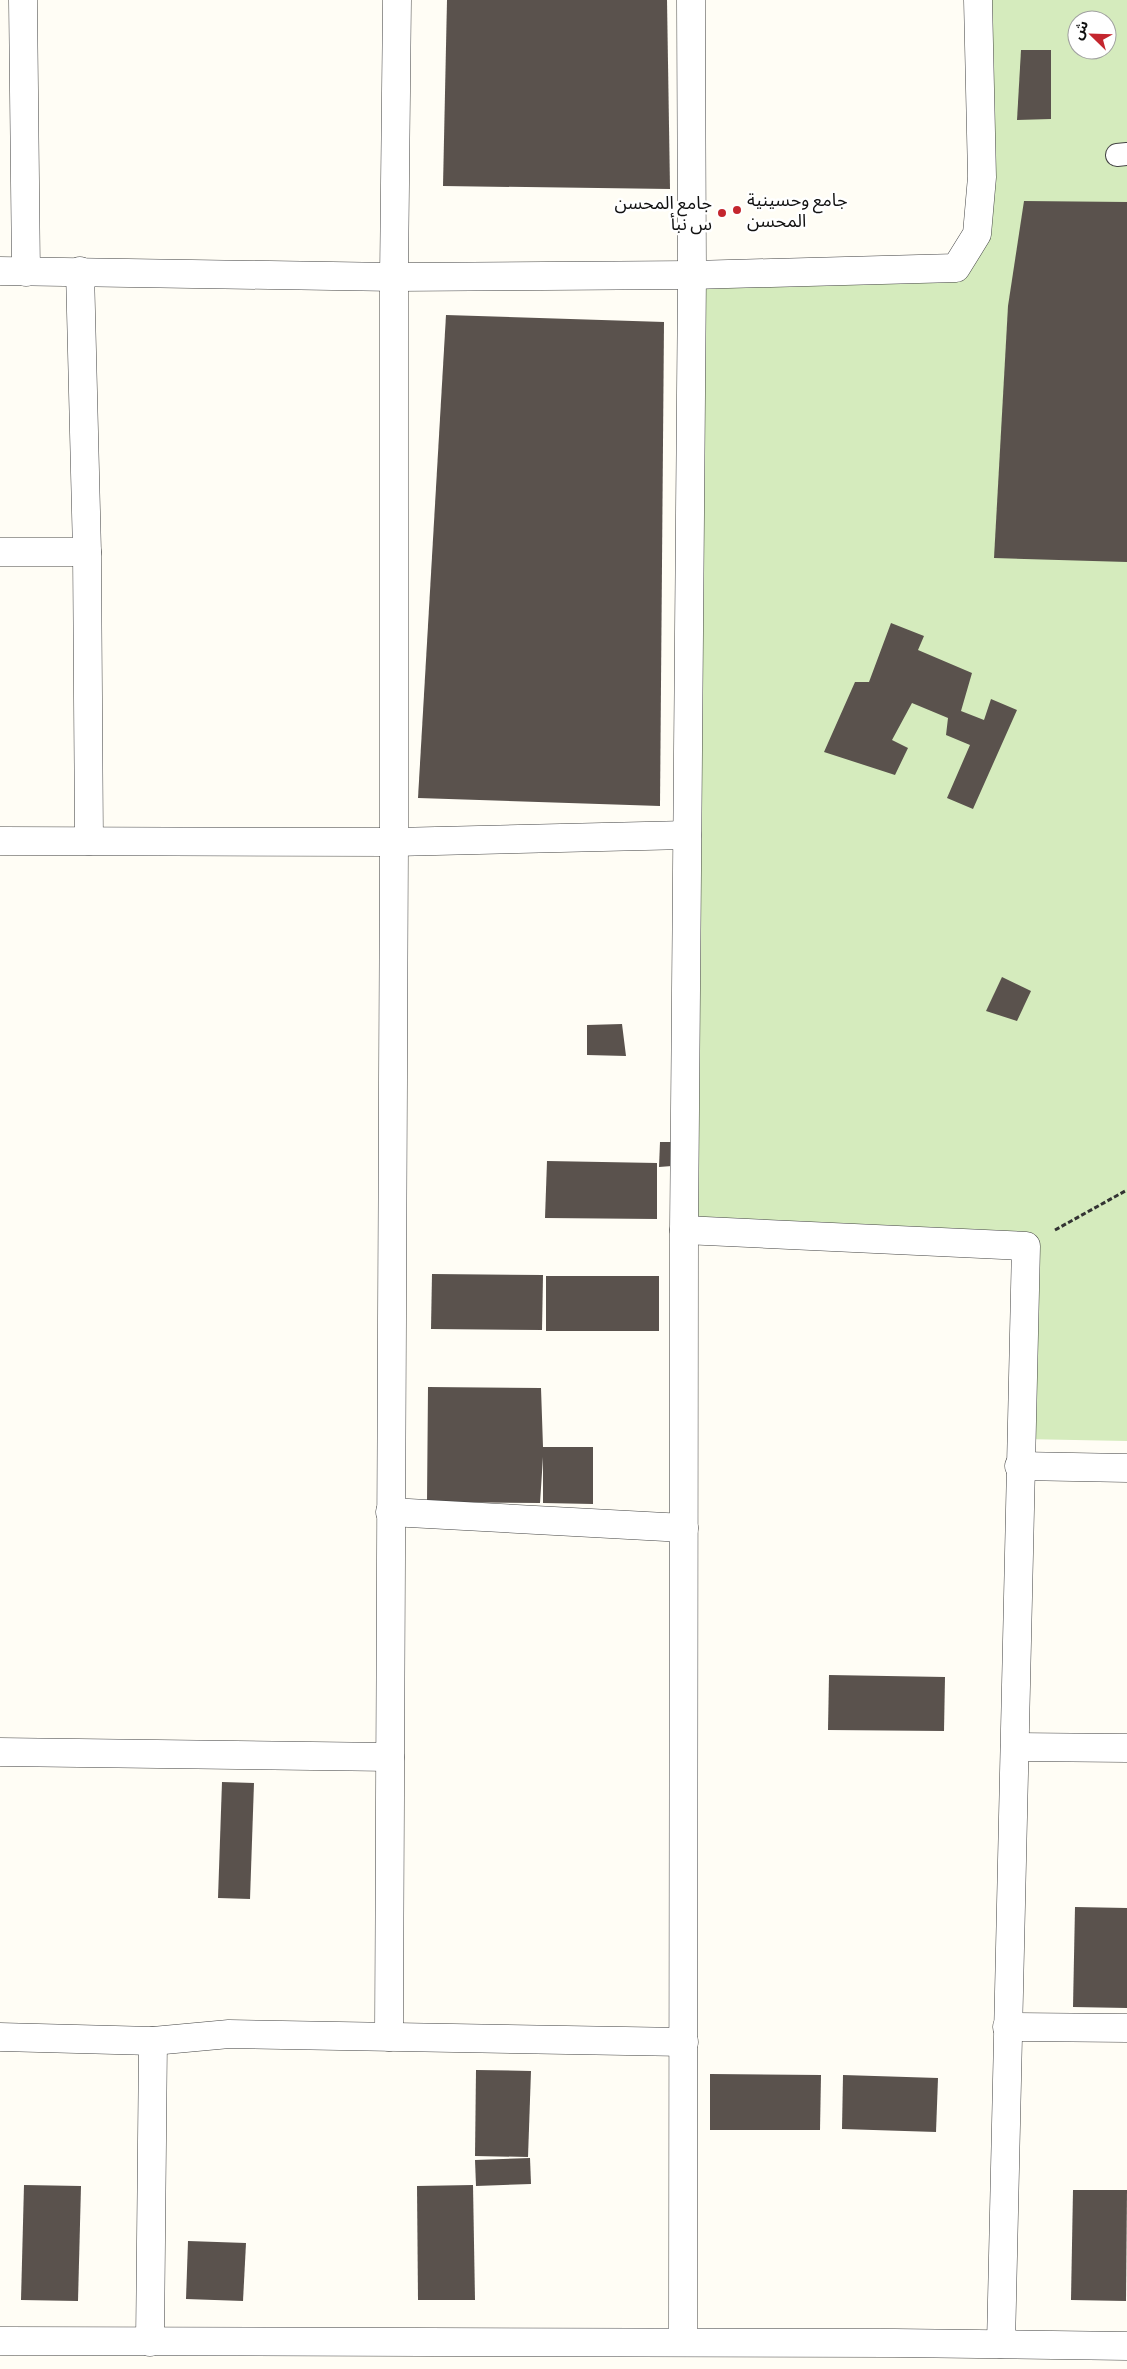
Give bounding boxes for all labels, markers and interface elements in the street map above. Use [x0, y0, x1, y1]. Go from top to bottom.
north arrow [1067, 10, 1117, 60]
text: ش [1069, 18, 1091, 42]
place label: جامع وحسينية المحسن [747, 190, 848, 232]
place label: جامع المحسن س نبأ [615, 193, 712, 235]
marker: جامع وحسينية المحسن [731, 204, 743, 216]
marker: جامع المحسن س نبأ [716, 207, 728, 219]

